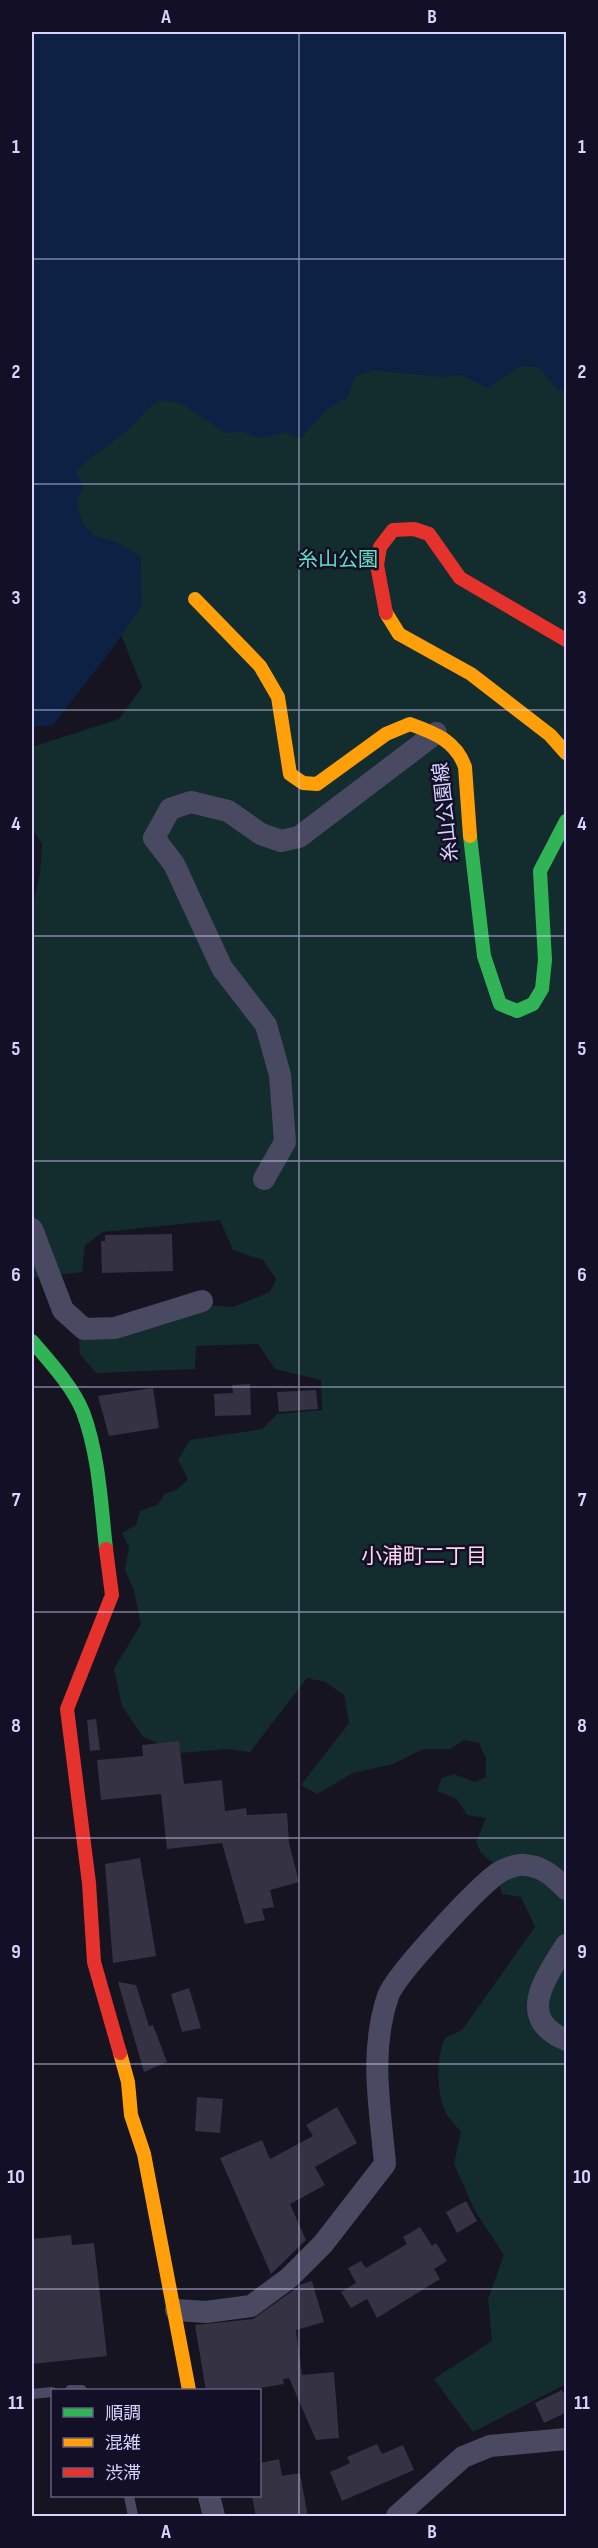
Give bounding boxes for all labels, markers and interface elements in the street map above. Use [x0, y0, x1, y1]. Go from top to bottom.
text: A [160, 5, 171, 29]
text: B [427, 5, 437, 29]
text: 1 [12, 135, 20, 159]
text: 1 [578, 135, 586, 159]
text: 2 [12, 360, 20, 384]
text: 2 [578, 360, 586, 384]
park label: 糸山公園 [298, 548, 378, 572]
text: 3 [12, 586, 21, 610]
text: 3 [578, 586, 587, 610]
street label: 糸山公園線 [429, 761, 463, 863]
text: 4 [11, 812, 21, 836]
text: 4 [577, 812, 587, 836]
text: 5 [12, 1037, 21, 1061]
text: 5 [578, 1037, 587, 1061]
text: 6 [11, 1263, 21, 1287]
text: 6 [577, 1263, 587, 1287]
text: 7 [12, 1488, 21, 1512]
text: 7 [578, 1488, 587, 1512]
district label: 小浦町二丁目 [361, 1544, 487, 1569]
text: 8 [11, 1714, 21, 1738]
text: 8 [577, 1714, 587, 1738]
text: 9 [11, 1940, 21, 1964]
text: 9 [577, 1940, 587, 1964]
text: 10 [7, 2165, 25, 2189]
text: 10 [573, 2165, 591, 2189]
legend [51, 2389, 261, 2497]
text: 11 [8, 2391, 24, 2415]
text: 11 [574, 2391, 590, 2415]
text: 順調 [105, 2403, 141, 2424]
text: 混雑 [105, 2433, 141, 2454]
text: 渋滞 [105, 2463, 141, 2484]
text: A [160, 2520, 171, 2544]
text: B [427, 2520, 437, 2544]

